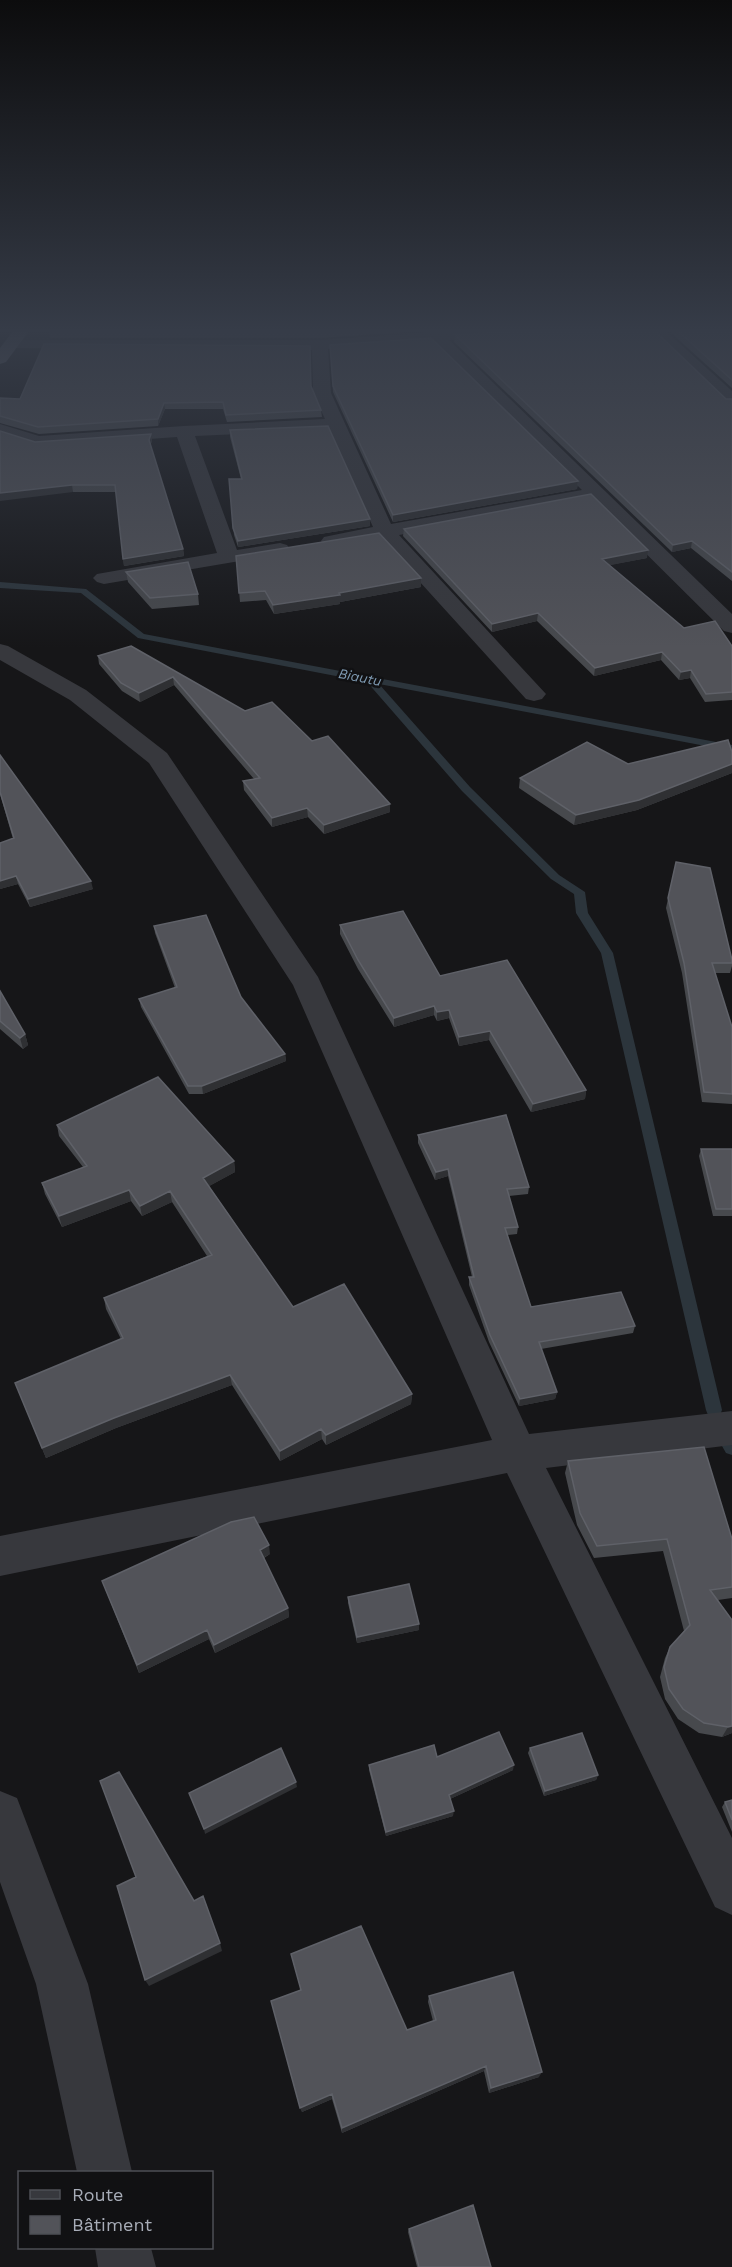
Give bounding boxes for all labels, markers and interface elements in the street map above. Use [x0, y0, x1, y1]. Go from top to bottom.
water label: Biautu [337, 665, 383, 689]
legend [18, 2171, 213, 2249]
text: Route [72, 2184, 124, 2205]
text: Bâtiment [72, 2214, 152, 2235]

